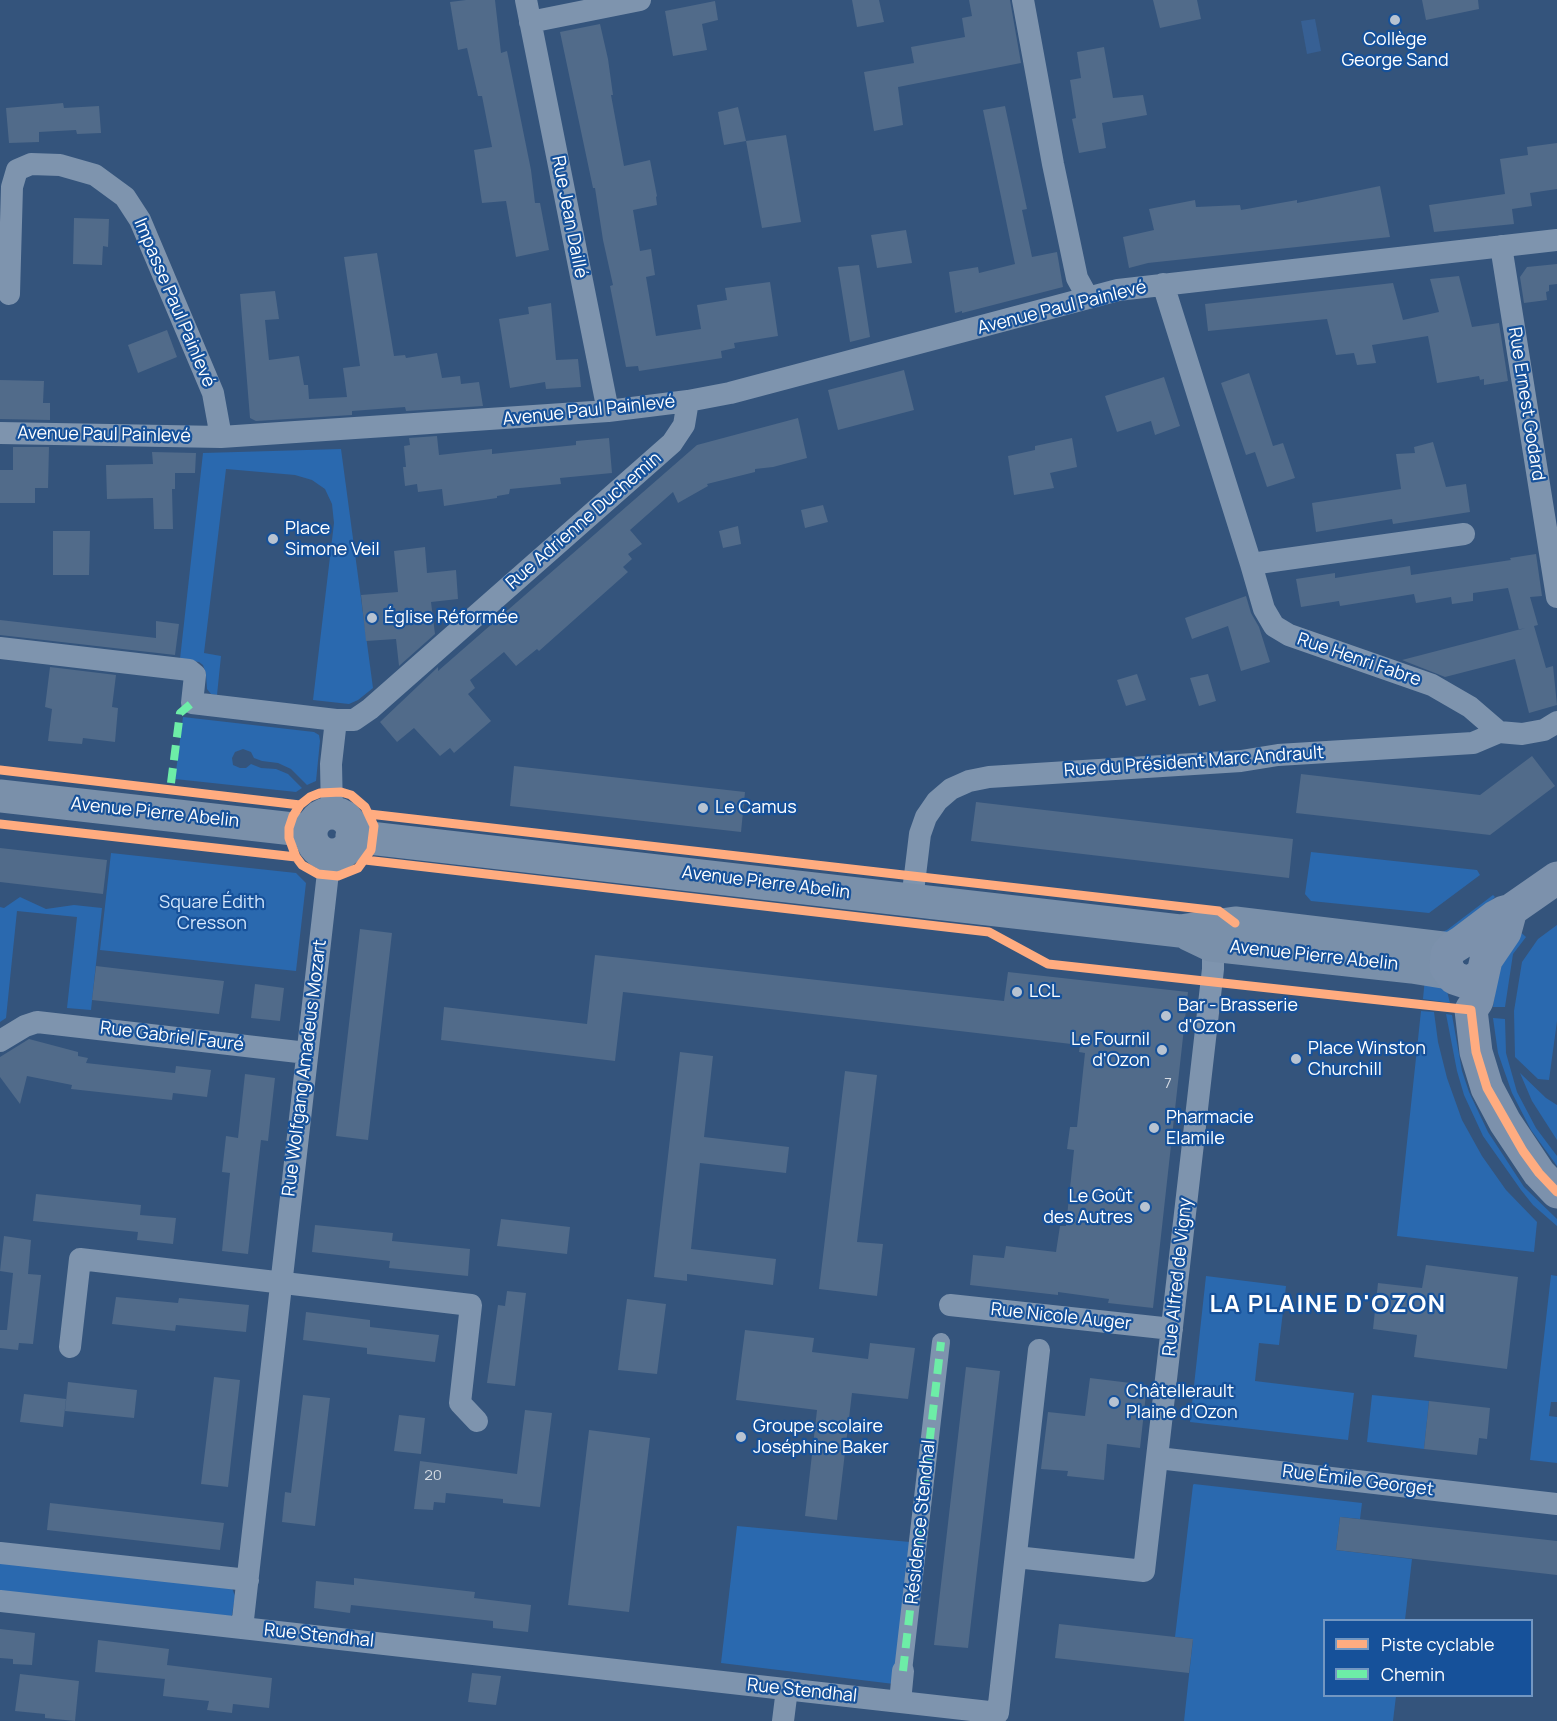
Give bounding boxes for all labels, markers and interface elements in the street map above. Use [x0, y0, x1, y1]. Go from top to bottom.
marker: Collège George Sand [1388, 13, 1402, 27]
place label: Collège George Sand [1341, 29, 1449, 72]
street label: Rue Jean Daillé [547, 154, 591, 280]
street label: Impasse Paul Painlevé [129, 215, 219, 391]
street label: Avenue Paul Painlevé [975, 277, 1149, 339]
street label: Rue Ernest Godard [1503, 326, 1549, 482]
street label: Avenue Paul Painlevé [502, 391, 676, 431]
street label: Avenue Paul Painlevé [17, 423, 191, 447]
street label: Rue Adrienne Duchemin [502, 448, 666, 594]
place label: Place Simone Veil [285, 518, 380, 560]
marker: Place Simone Veil [266, 532, 280, 546]
place label: Église Réformée [384, 607, 518, 629]
marker: Église Réformée [365, 611, 379, 625]
street label: Rue Henri Fabre [1294, 629, 1424, 691]
street label: Rue du Président Marc Andrault [1063, 742, 1325, 782]
street label: Avenue Pierre Abelin [70, 793, 240, 833]
place label: Le Camus [715, 797, 797, 819]
marker: Le Camus [696, 801, 710, 815]
street label: Avenue Pierre Abelin [681, 862, 851, 904]
park label: Square Édith Cresson [159, 892, 265, 934]
street label: Avenue Pierre Abelin [1229, 936, 1399, 976]
street label: Rue Wolfgang Amadeus Mozart [279, 938, 331, 1198]
place label: LCL [1029, 981, 1060, 1003]
marker: LCL [1010, 985, 1024, 999]
place label: Bar - Brasserie d'Ozon [1178, 995, 1298, 1038]
marker: Bar - Brasserie d'Ozon [1159, 1009, 1173, 1023]
street label: Rue Gabriel Fauré [99, 1017, 245, 1057]
place label: Le Fournil d'Ozon [1071, 1029, 1150, 1072]
place label: Place Winston Churchill [1308, 1038, 1426, 1080]
marker: Le Fournil d'Ozon [1155, 1043, 1169, 1057]
marker: Place Winston Churchill [1289, 1052, 1303, 1066]
house number: 7 [1164, 1075, 1172, 1093]
place label: Pharmacie Elamile [1166, 1107, 1254, 1150]
marker: Pharmacie Elamile [1147, 1121, 1161, 1135]
place label: Le Goût des Autres [1043, 1186, 1133, 1228]
street label: Rue Alfred de Vigny [1159, 1197, 1197, 1357]
marker: Le Goût des Autres [1138, 1200, 1152, 1214]
district label: LA PLAINE D'OZON [1210, 1291, 1446, 1319]
street label: Rue Nicole Auger [990, 1299, 1132, 1335]
place label: Châtellerault Plaine d'Ozon [1126, 1381, 1238, 1424]
marker: Châtellerault Plaine d'Ozon [1107, 1395, 1121, 1409]
place label: Groupe scolaire Joséphine Baker [753, 1416, 889, 1458]
marker: Groupe scolaire Joséphine Baker [734, 1430, 748, 1444]
street label: Résidence Stendhal [902, 1439, 940, 1605]
street label: Rue Émile Georget [1281, 1461, 1435, 1501]
house number: 20 [424, 1467, 442, 1485]
street label: Rue Stendhal [263, 1619, 375, 1653]
legend [1323, 1619, 1533, 1697]
text: Piste cyclable [1381, 1632, 1495, 1656]
text: Chemin [1381, 1662, 1445, 1686]
street label: Rue Stendhal [746, 1674, 858, 1708]

